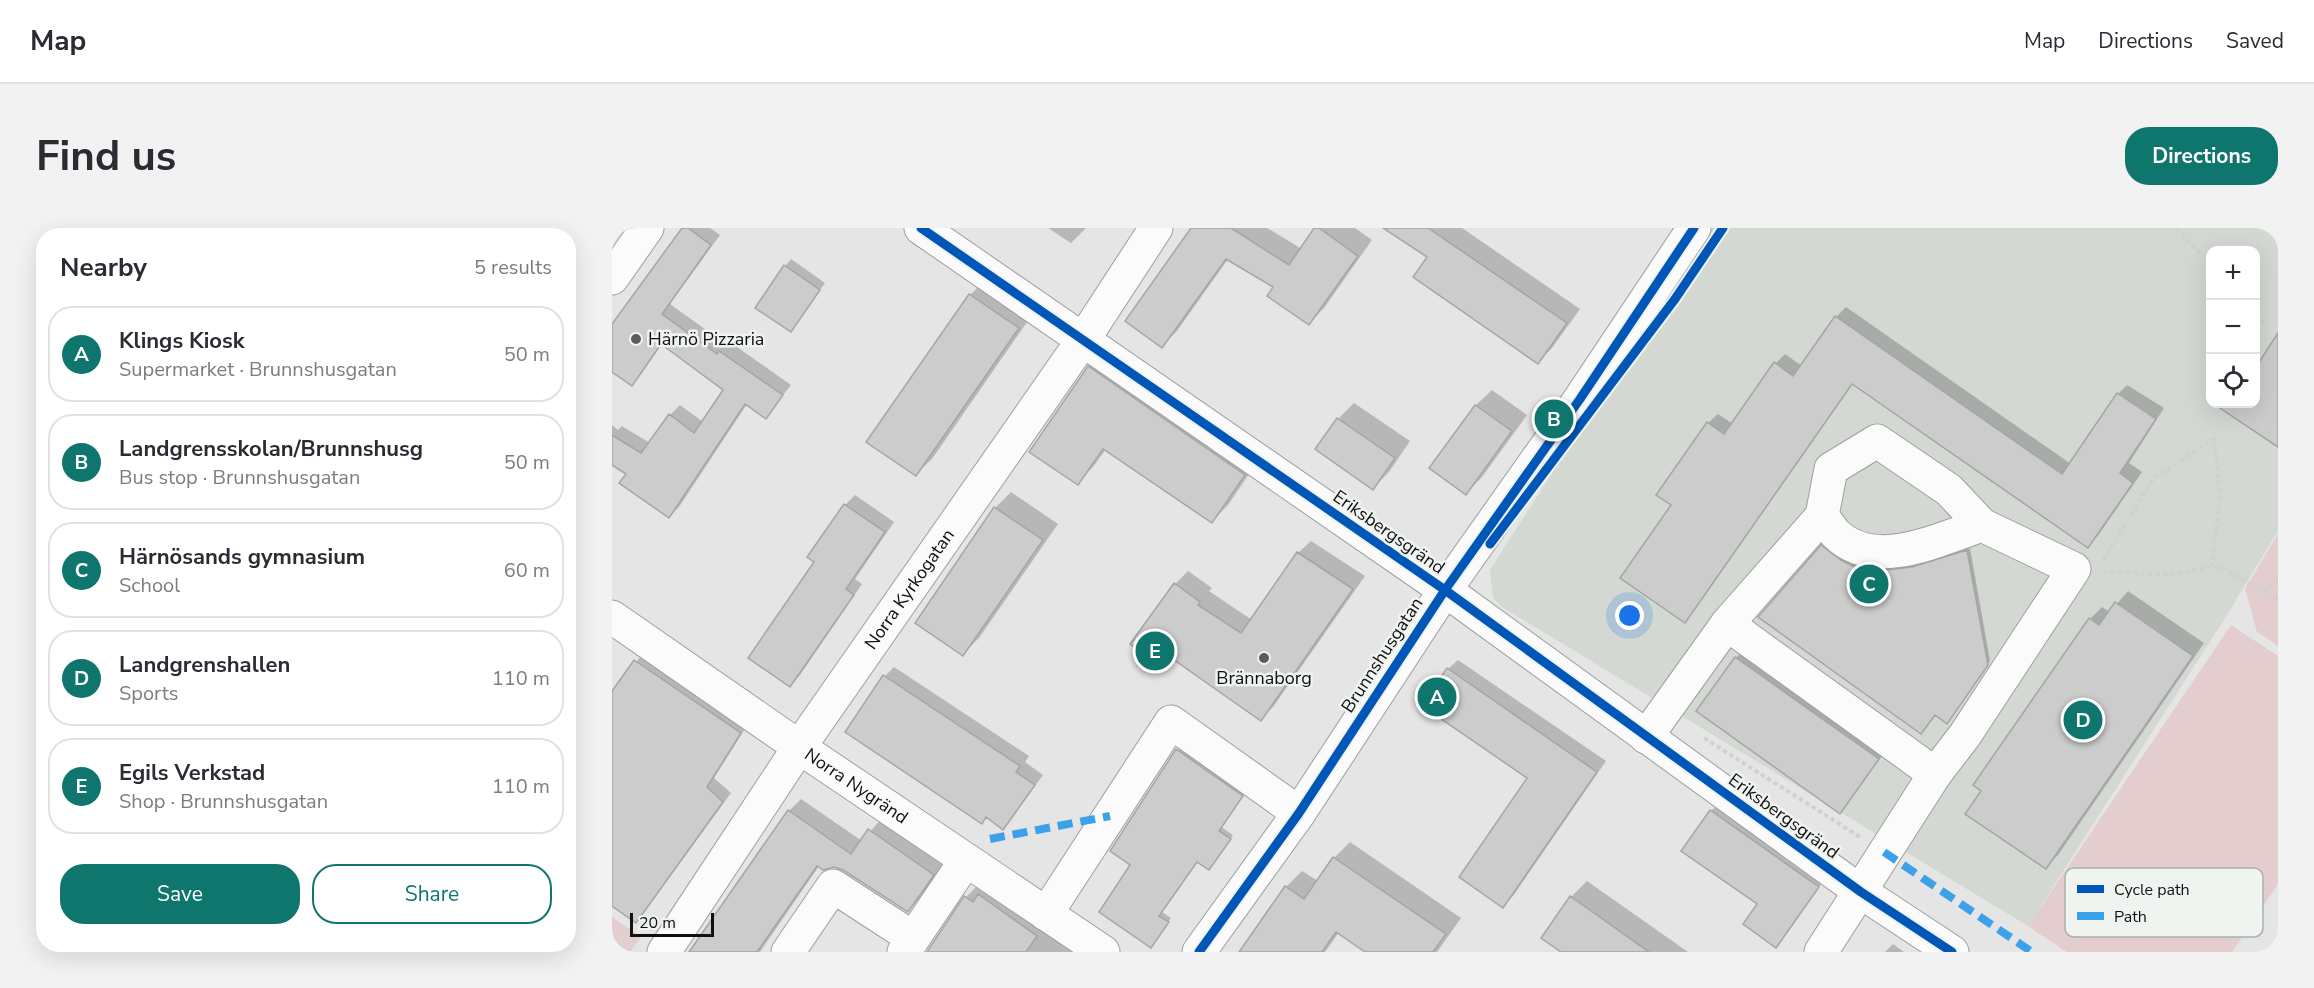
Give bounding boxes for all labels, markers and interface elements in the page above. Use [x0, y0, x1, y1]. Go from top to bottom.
text: Map [30, 22, 86, 60]
text: Map [2024, 27, 2065, 55]
text: Directions [2098, 27, 2193, 55]
text: Saved [2226, 27, 2284, 55]
button: Directions [2125, 127, 2278, 185]
text: Find us [36, 128, 176, 185]
map controls [2206, 246, 2260, 408]
button: + [2206, 246, 2260, 300]
text: Nearby [60, 250, 147, 285]
text: 5 results [474, 254, 552, 281]
button: − [2206, 300, 2260, 354]
text: Klings Kiosk [119, 326, 245, 356]
place label: Härnö Pizzaria [648, 327, 764, 351]
marker: Härnö Pizzaria [629, 332, 643, 346]
text: A [74, 341, 89, 368]
text: 50 m [504, 341, 550, 368]
button: locate [2206, 354, 2260, 408]
text: Supermarket · Brunnshusgatan [119, 356, 397, 383]
pin: B [1534, 396, 1574, 441]
text: Landgrensskolan/Brunnshusg [119, 434, 423, 464]
text: B [75, 449, 88, 476]
text: 50 m [504, 449, 550, 476]
text: Bus stop · Brunnshusgatan [119, 464, 360, 491]
street label: Eriksbergsgränd [1328, 484, 1450, 580]
street label: Norra Kyrkogatan [859, 524, 960, 654]
text: Härnösands gymnasium [119, 542, 365, 572]
text: C [75, 557, 88, 584]
text: 60 m [504, 557, 550, 584]
pin: C [1850, 562, 1888, 606]
text: School [119, 572, 180, 599]
street label: Brunnshusgatan [1336, 593, 1428, 717]
your location [1615, 601, 1644, 630]
pin: E [1136, 628, 1174, 674]
text: Landgrenshallen [119, 650, 290, 680]
marker: Brännaborg [1257, 651, 1271, 665]
text: D [74, 665, 89, 692]
text: 110 m [492, 665, 550, 692]
place label: Brännaborg [1216, 666, 1312, 690]
pin: A [1418, 674, 1456, 720]
text: Sports [119, 680, 178, 707]
pin: D [2064, 698, 2102, 742]
street label: Norra Nygränd [800, 742, 913, 829]
text: Egils Verkstad [119, 758, 265, 788]
street label: Eriksbergsgränd [1724, 768, 1844, 864]
text: E [76, 773, 87, 800]
text: 110 m [492, 773, 550, 800]
text: Shop · Brunnshusgatan [119, 788, 328, 815]
button: Save [60, 864, 300, 924]
button: Share [312, 864, 552, 924]
legend [2065, 868, 2263, 937]
text: Cycle path [2114, 879, 2190, 901]
text: Path [2114, 906, 2147, 928]
scale bar [630, 910, 714, 938]
text: 20 m [639, 912, 676, 934]

